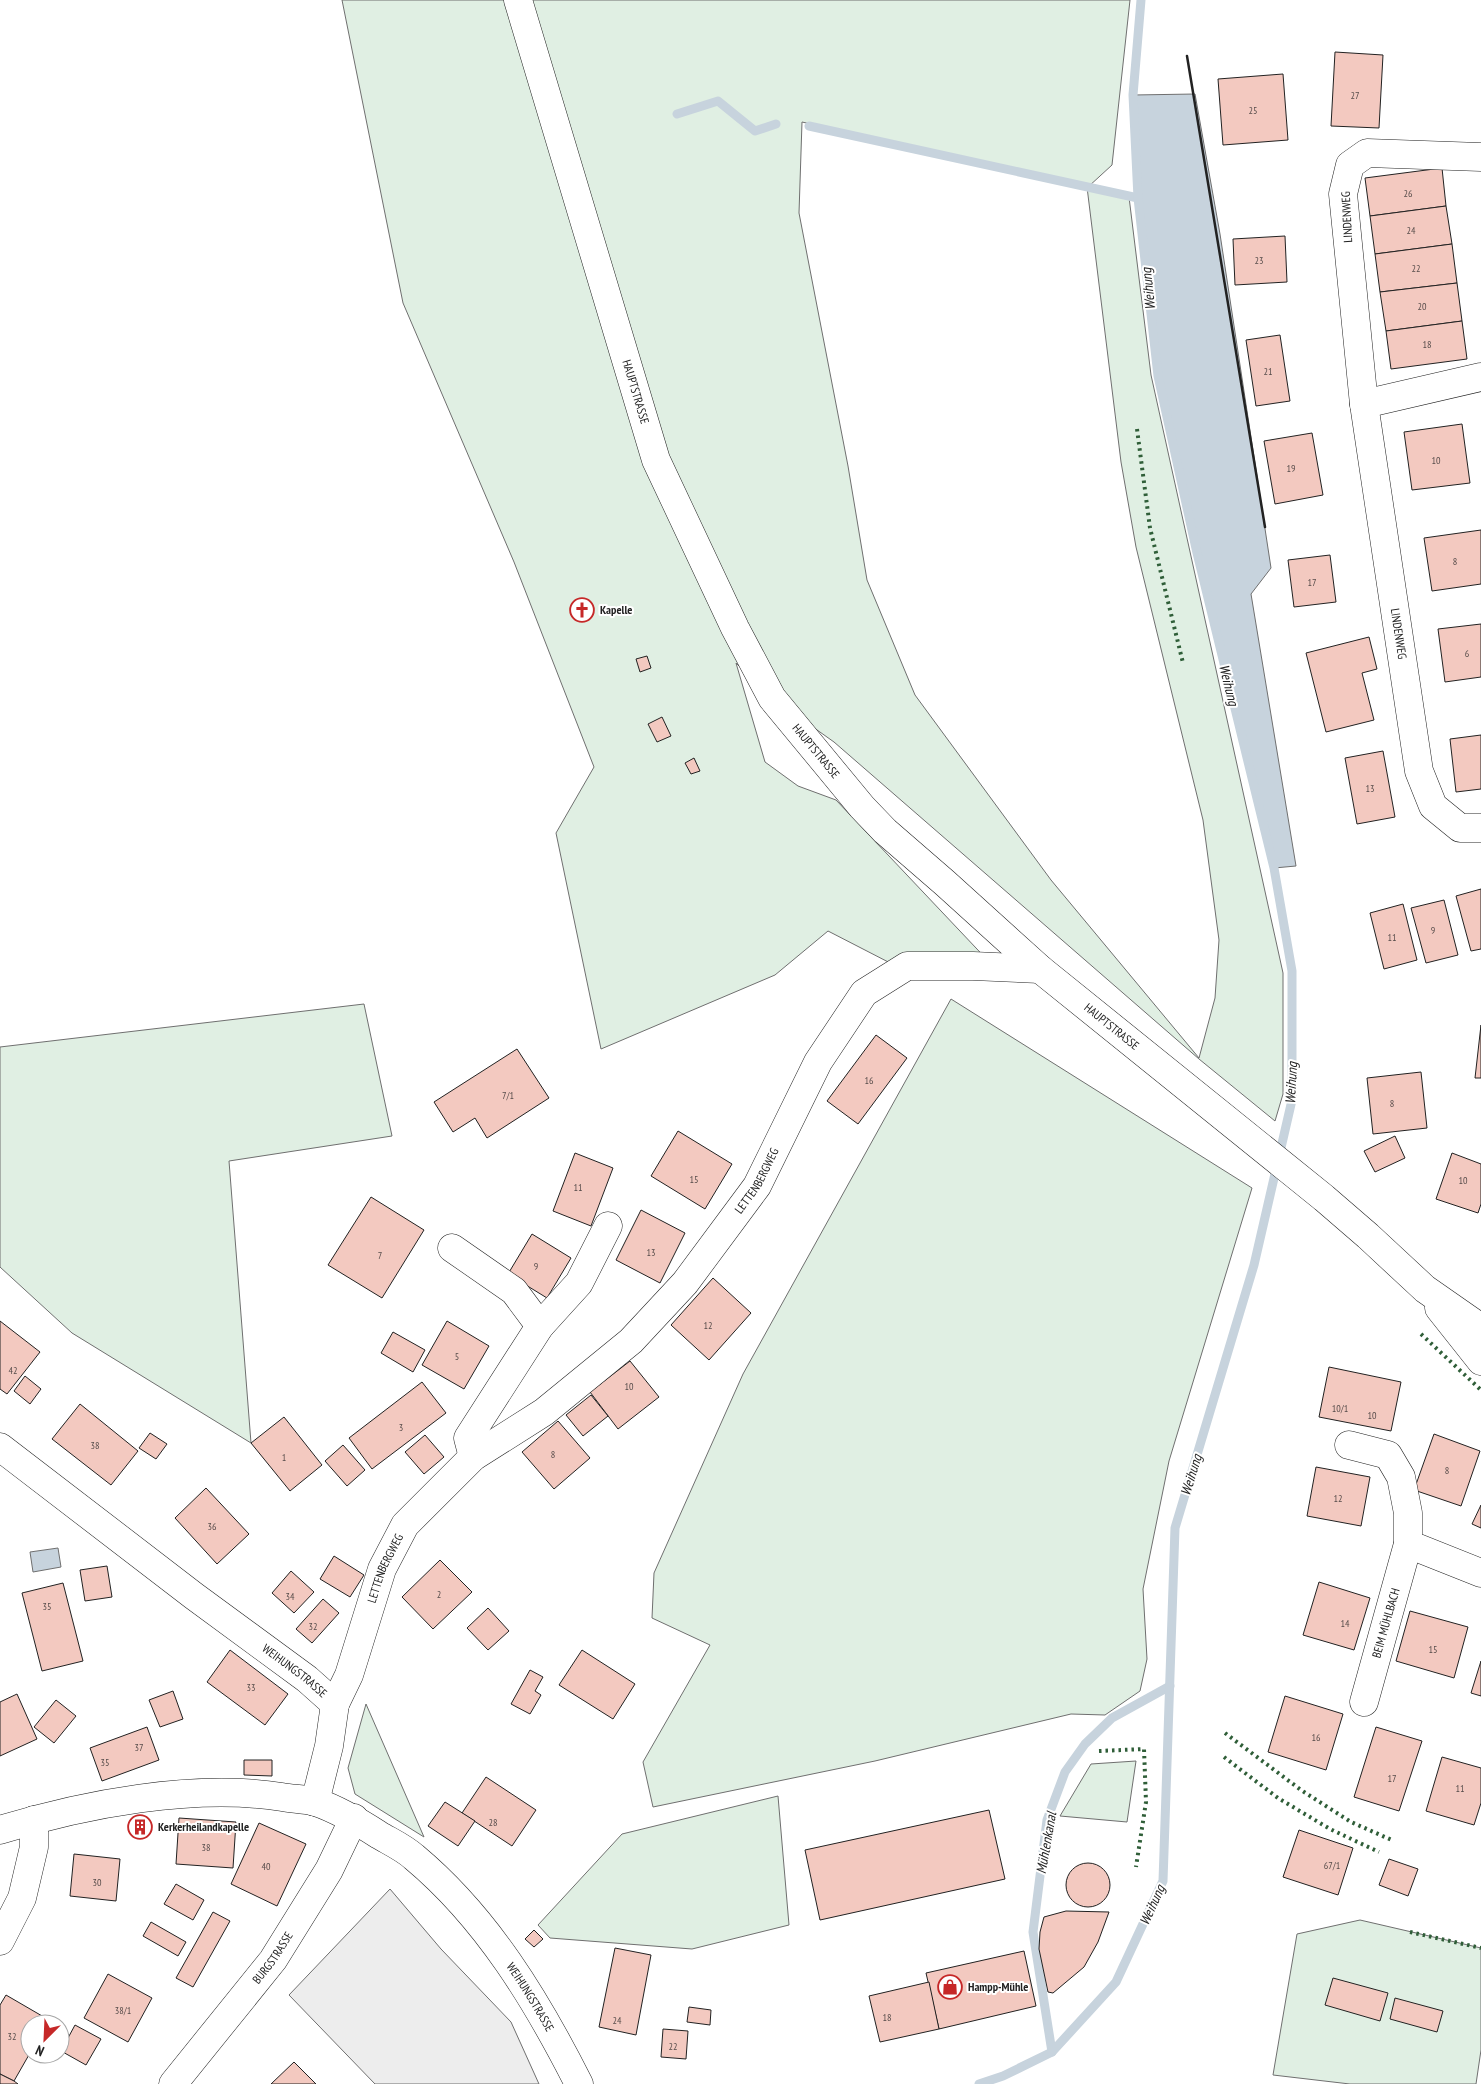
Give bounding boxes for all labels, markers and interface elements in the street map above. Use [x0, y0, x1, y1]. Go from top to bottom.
house number: 27 [1351, 89, 1360, 102]
house number: 25 [1249, 104, 1258, 117]
house number: 26 [1404, 187, 1413, 200]
street label: LINDENWEG [1338, 191, 1355, 243]
house number: 24 [1407, 224, 1416, 237]
house number: 23 [1255, 254, 1264, 267]
house number: 22 [1412, 262, 1421, 275]
water label: Weihung [1137, 266, 1159, 311]
house number: 20 [1418, 300, 1427, 313]
house number: 18 [1423, 338, 1432, 351]
street label: HAUPTSTRASSE [619, 358, 653, 425]
house number: 21 [1264, 365, 1273, 378]
house number: 10 [1432, 454, 1441, 467]
house number: 19 [1287, 462, 1296, 475]
house number: 8 [1453, 555, 1457, 568]
house number: 17 [1308, 576, 1317, 589]
church icon: Kapelle [569, 597, 595, 623]
place label: Kapelle [600, 602, 632, 617]
street label: LINDENWEG [1388, 607, 1410, 660]
house number: 6 [1465, 647, 1470, 660]
water label: Weihung [1215, 662, 1243, 709]
street label: HAUPTSTRASSE [789, 721, 843, 781]
house number: 13 [1366, 782, 1375, 795]
house number: 9 [1431, 924, 1435, 937]
house number: 11 [1388, 931, 1397, 944]
street label: HAUPTSTRASSE [1081, 1000, 1142, 1053]
water label: Weihung [1281, 1061, 1301, 1105]
house number: 16 [865, 1074, 874, 1087]
house number: 7/1 [502, 1089, 514, 1102]
house number: 8 [1390, 1097, 1394, 1110]
street label: LETTENBERGWEG [731, 1145, 782, 1216]
house number: 15 [690, 1173, 699, 1186]
house number: 10 [1459, 1174, 1468, 1187]
house number: 11 [574, 1181, 583, 1194]
house number: 13 [647, 1246, 656, 1259]
house number: 7 [378, 1249, 382, 1262]
house number: 9 [534, 1260, 538, 1273]
house number: 12 [704, 1319, 713, 1332]
house number: 5 [455, 1350, 459, 1363]
house number: 42 [9, 1364, 18, 1377]
house number: 10 [625, 1380, 634, 1393]
house number: 10/1 [1332, 1402, 1348, 1415]
house number: 10 [1368, 1409, 1377, 1422]
house number: 3 [399, 1421, 403, 1434]
house number: 38 [91, 1439, 100, 1452]
house number: 8 [551, 1448, 555, 1461]
house number: 1 [282, 1451, 286, 1464]
water label: Weihung [1176, 1451, 1206, 1498]
house number: 8 [1445, 1464, 1449, 1477]
house number: 12 [1334, 1492, 1343, 1505]
house number: 36 [208, 1520, 217, 1533]
street label: LETTENBERGWEG [364, 1531, 406, 1605]
street label: BEIM MÜHLBACH [1368, 1586, 1403, 1660]
house number: 2 [437, 1588, 441, 1601]
house number: 34 [286, 1590, 295, 1603]
house number: 35 [43, 1600, 52, 1613]
house number: 14 [1341, 1617, 1350, 1630]
house number: 32 [309, 1620, 318, 1633]
street label: WEIHUNGSTRASSE [259, 1641, 330, 1700]
house number: 15 [1429, 1643, 1438, 1656]
house number: 33 [247, 1681, 256, 1694]
house number: 16 [1312, 1731, 1321, 1744]
house number: 37 [135, 1741, 144, 1754]
house number: 35 [101, 1756, 110, 1769]
house number: 17 [1388, 1772, 1397, 1785]
house number: 11 [1456, 1782, 1465, 1795]
water label: Mühlenkanal [1032, 1809, 1061, 1875]
building icon: Kerkerheilandkapelle [127, 1814, 153, 1840]
house number: 28 [489, 1816, 498, 1829]
place label: Kerkerheilandkapelle [158, 1819, 249, 1834]
house number: 38 [202, 1841, 211, 1854]
house number: 67/1 [1324, 1859, 1340, 1872]
house number: 40 [262, 1860, 271, 1873]
house number: 30 [93, 1876, 102, 1889]
water label: Weihung [1135, 1881, 1169, 1928]
street label: BURGSTRASSE [249, 1929, 296, 1987]
street label: WEIHUNGSTRASSE [504, 1959, 557, 2034]
shop icon: Hampp-Mühle [937, 1974, 963, 2000]
place label: Hampp-Mühle [968, 1979, 1028, 1994]
house number: 38/1 [115, 2004, 131, 2017]
house number: 18 [883, 2011, 892, 2024]
north arrow [20, 2014, 70, 2064]
house number: 24 [613, 2014, 622, 2027]
house number: 32 [8, 2030, 17, 2043]
house number: 22 [669, 2040, 678, 2053]
text: N [33, 2041, 47, 2061]

